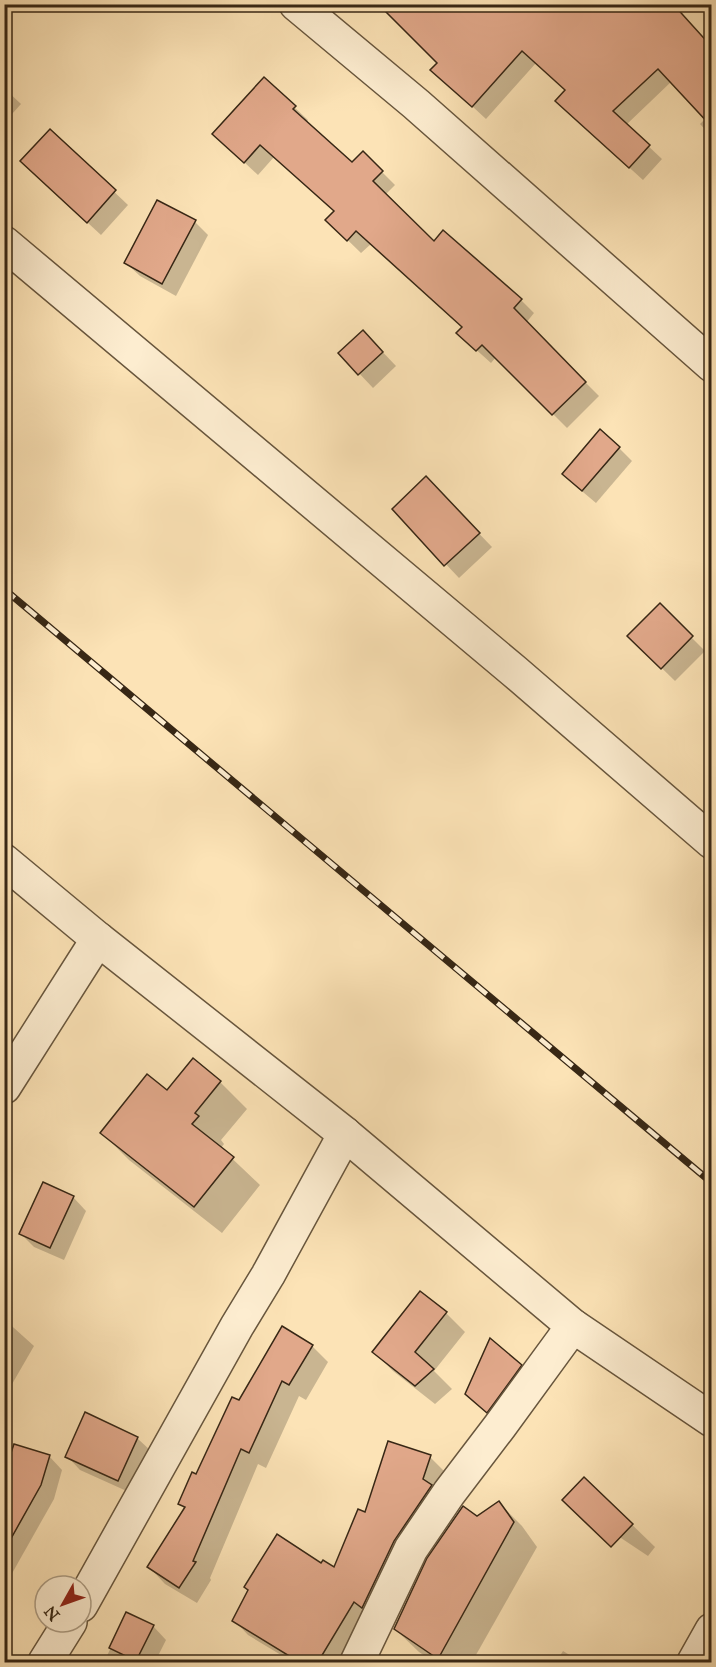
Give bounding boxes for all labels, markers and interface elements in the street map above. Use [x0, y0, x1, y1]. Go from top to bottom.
north arrow [33, 1574, 93, 1634]
text: N [40, 1602, 64, 1625]

